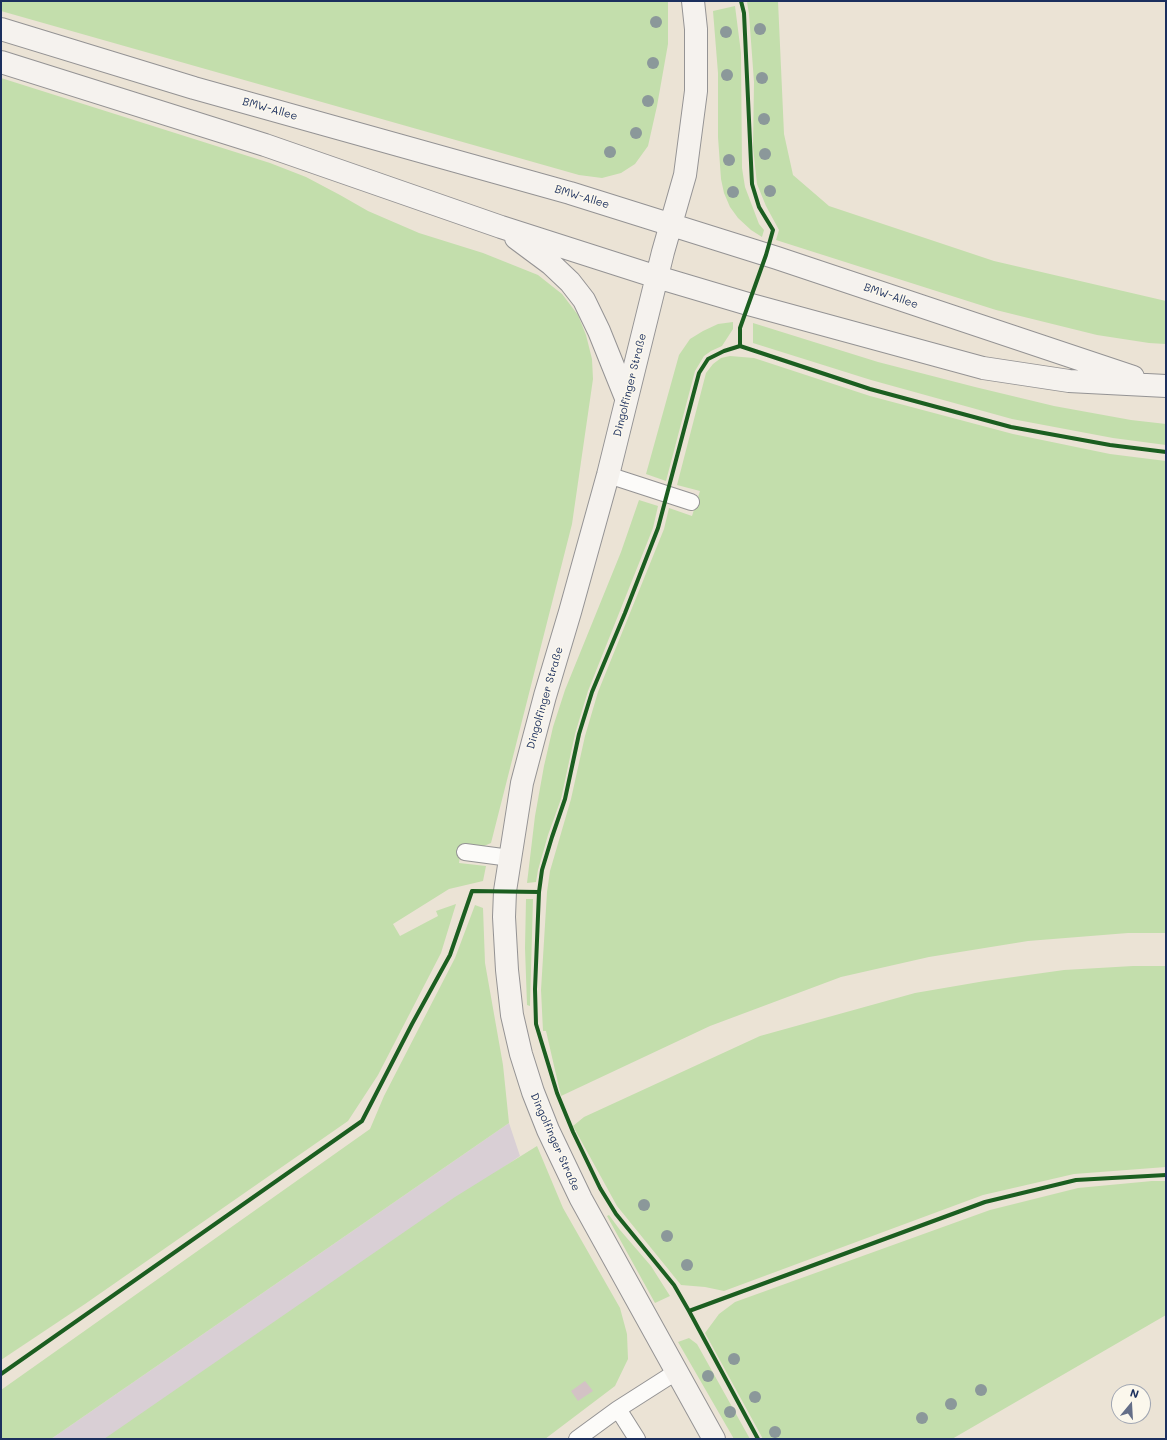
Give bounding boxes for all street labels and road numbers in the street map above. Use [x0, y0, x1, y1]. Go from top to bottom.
street label: BMW-Allee [241, 95, 299, 123]
street label: BMW-Allee [553, 182, 611, 212]
street label: BMW-Allee [862, 281, 920, 311]
street label: Dingolfinger Straße [611, 332, 649, 438]
street label: Dingolfinger Straße [524, 645, 566, 751]
street label: Dingolfinger Straße [527, 1091, 583, 1193]

